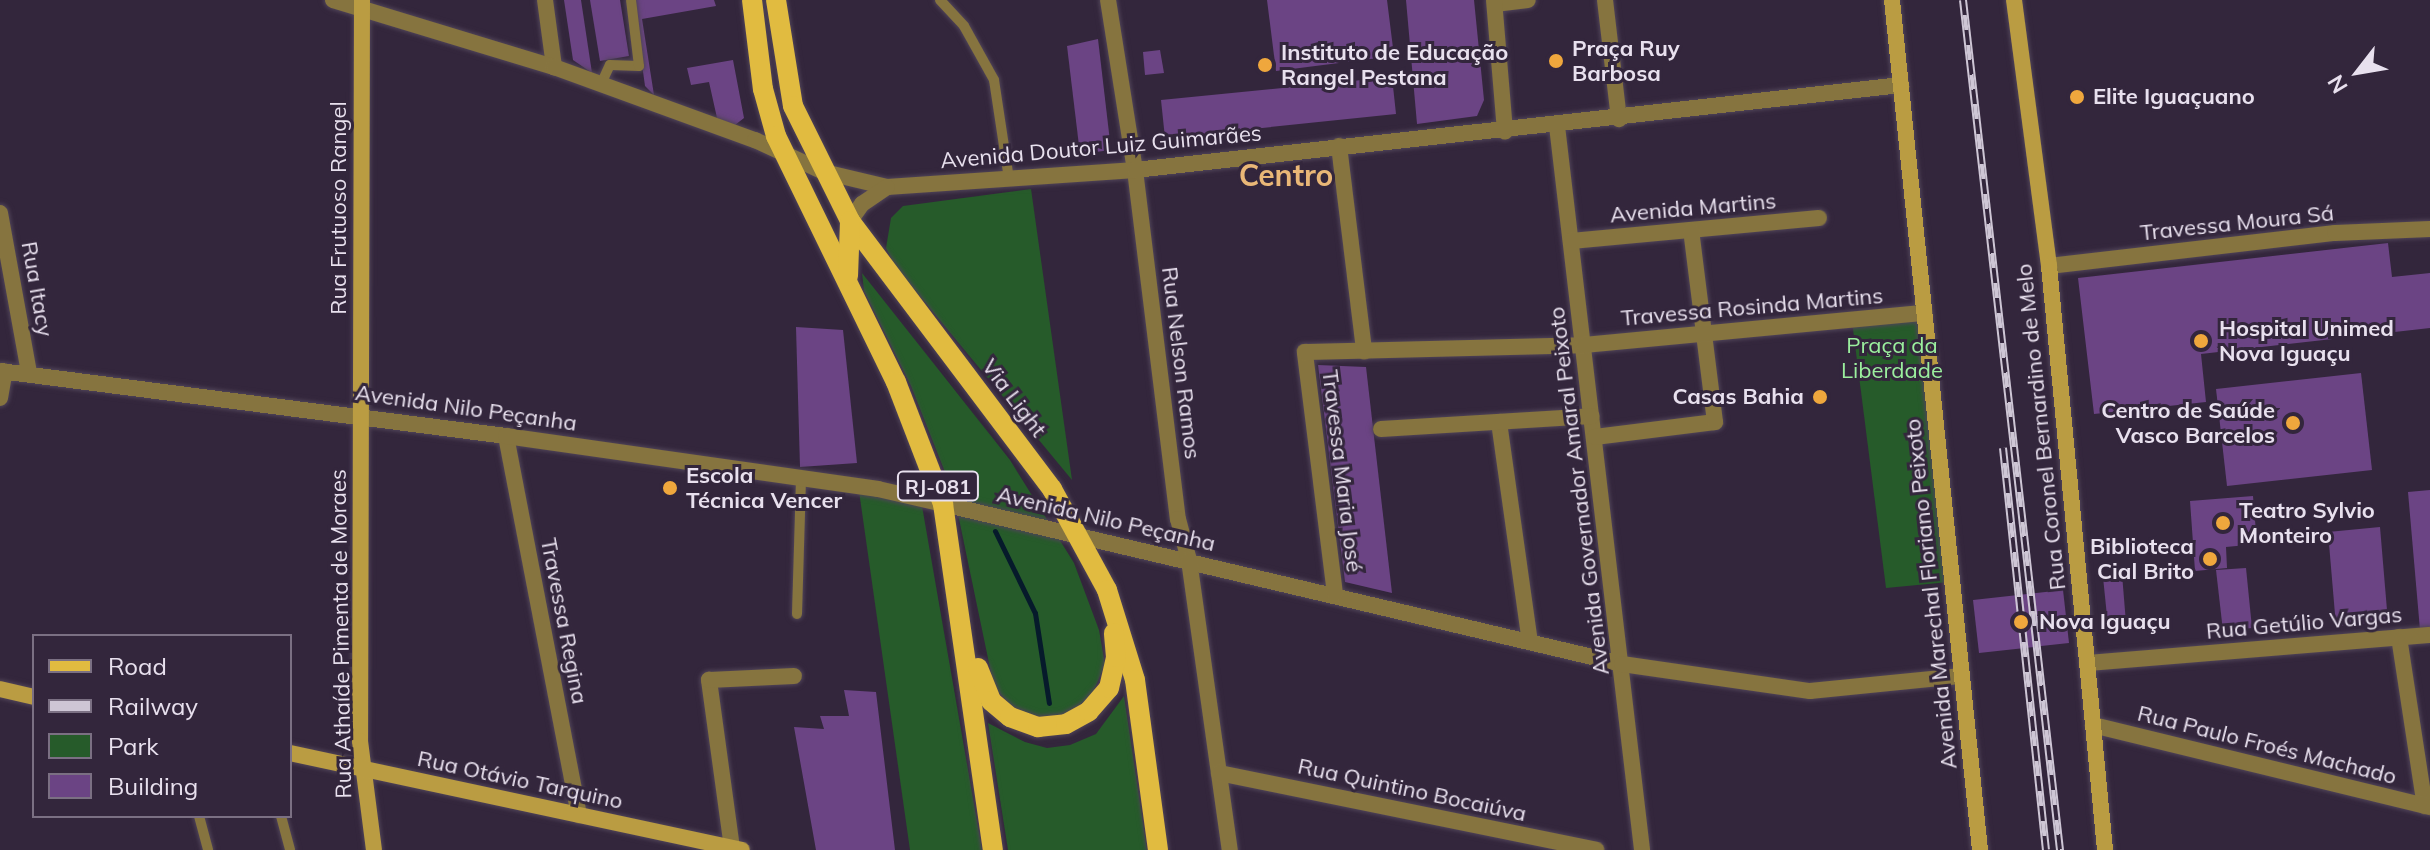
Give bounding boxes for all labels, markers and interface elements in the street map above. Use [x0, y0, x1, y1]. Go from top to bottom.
north arrow [2318, 32, 2398, 112]
place label: Praça Ruy Barbosa [1572, 35, 1680, 86]
place label: Instituto de Educação Rangel Pestana [1281, 39, 1508, 90]
marker: Praça Ruy Barbosa [1547, 52, 1565, 70]
marker: Instituto de Educação Rangel Pestana [1256, 56, 1274, 74]
text: N [2321, 70, 2354, 99]
place label: Elite Iguaçuano [2093, 84, 2255, 110]
marker: Elite Iguaçuano [2068, 88, 2086, 106]
street label: Rua Frutuoso Rangel [326, 101, 352, 315]
street label: Avenida Doutor Luiz Guimarães [939, 120, 1263, 174]
district label: Centro [1239, 157, 1333, 193]
street label: Avenida Martins [1609, 188, 1777, 228]
street label: Travessa Moura Sá [2139, 200, 2335, 246]
street label: Rua Itacy [16, 239, 58, 339]
street label: Rua Coronel Bernardino de Melo [2011, 263, 2071, 591]
street label: Rua Nelson Ramos [1156, 265, 1206, 461]
street label: Travessa Rosinda Martins [1620, 282, 1884, 332]
street label: Avenida Governador Amaral Peixoto [1543, 305, 1615, 677]
place label: Hospital Unimed Nova Iguaçu [2219, 315, 2394, 366]
marker: Hospital Unimed Nova Iguaçu [2190, 330, 2212, 352]
park label: Praça da Liberdade [1841, 332, 1943, 384]
street label: Via Light [976, 354, 1052, 442]
street label: Travessa Maria José [1316, 368, 1368, 574]
street label: Avenida Nilo Peçanha [354, 379, 578, 437]
place label: Casas Bahia [1673, 384, 1804, 410]
marker: Casas Bahia [1811, 388, 1829, 406]
place label: Centro de Saúde Vasco Barcelos [2101, 397, 2275, 448]
marker: Centro de Saúde Vasco Barcelos [2282, 412, 2304, 434]
street label: Avenida Marechal Floriano Peixoto [1899, 418, 1963, 770]
place label: Escola Técnica Vencer [686, 462, 842, 514]
street label: Rua Athaíde Pimenta de Moraes [325, 469, 357, 799]
road number: RJ-081 [896, 470, 980, 502]
marker: Escola Técnica Vencer [661, 479, 679, 497]
street label: Avenida Nilo Peçanha [994, 481, 1218, 557]
place label: Teatro Sylvio Monteiro [2239, 497, 2375, 548]
marker: Teatro Sylvio Monteiro [2214, 514, 2232, 532]
place label: Biblioteca Cial Brito [2090, 533, 2194, 584]
street label: Travessa Regina [535, 536, 593, 706]
marker: Biblioteca Cial Brito [2201, 550, 2219, 568]
street label: Rua Getúlio Vargas [2205, 601, 2403, 645]
place label: Nova Iguaçu [2039, 609, 2171, 635]
marker: Nova Iguaçu [2010, 611, 2032, 633]
legend [32, 634, 292, 818]
text: Road [108, 651, 167, 681]
text: Railway [108, 691, 198, 721]
street label: Rua Paulo Froés Machado [2135, 700, 2399, 790]
text: Park [108, 731, 159, 761]
street label: Rua Otávio Tarquino [415, 745, 625, 815]
street label: Rua Quintino Bocaiúva [1295, 753, 1529, 827]
text: Building [108, 771, 198, 801]

